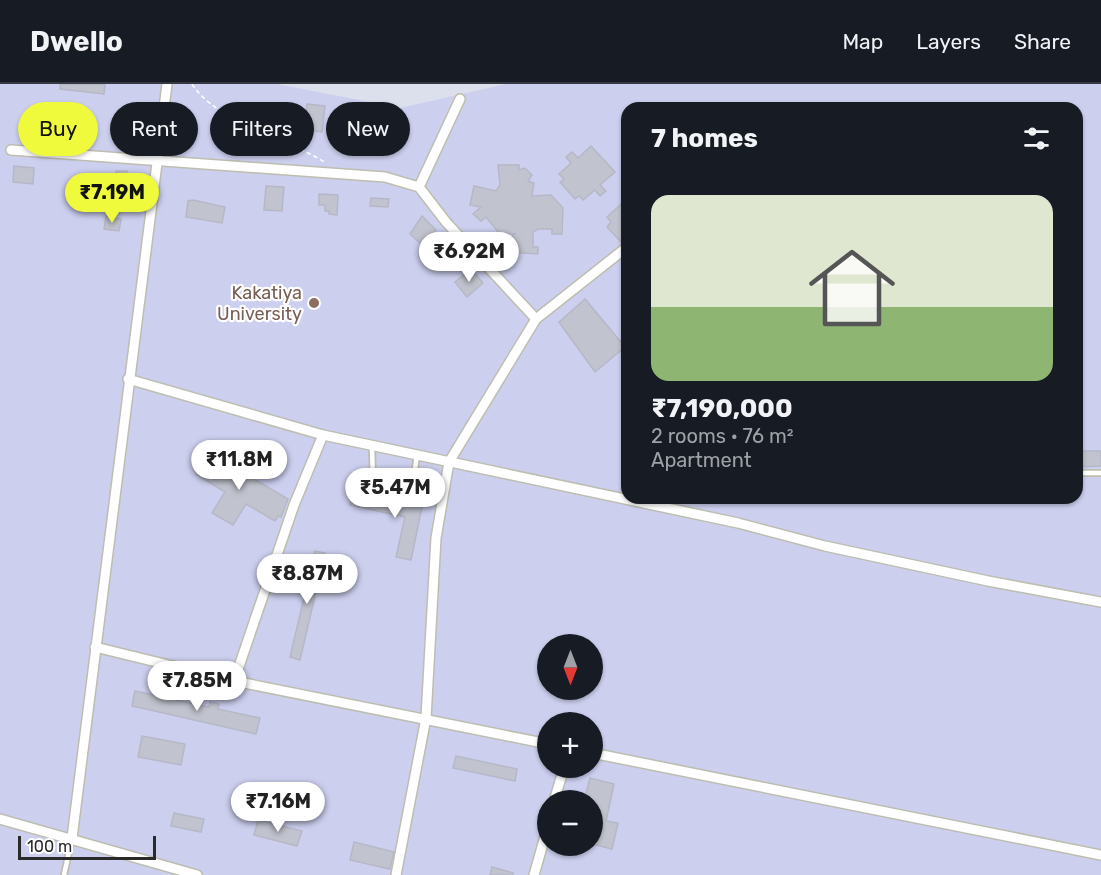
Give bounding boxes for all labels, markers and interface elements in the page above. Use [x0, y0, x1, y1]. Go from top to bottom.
text: Dwello [30, 25, 123, 58]
text: Map [842, 29, 883, 54]
text: Layers [916, 29, 981, 54]
text: Share [1014, 29, 1071, 54]
chip: Buy [18, 102, 98, 156]
chip: Rent [110, 102, 198, 156]
chip: Filters [210, 102, 314, 156]
chip: New [326, 102, 410, 156]
icon: filters [1020, 122, 1053, 155]
text: 7 homes [651, 123, 758, 154]
pin: ₹7.19M [63, 173, 161, 224]
text: ₹7.19M [79, 180, 145, 204]
pin: ₹6.92M [420, 232, 518, 283]
icon: home [798, 234, 906, 342]
text: ₹6.92M [433, 239, 505, 263]
place label: Kakatiya University [217, 282, 302, 325]
marker: Kakatiya University [307, 296, 321, 310]
text: ₹7,190,000 [651, 393, 793, 424]
text: 2 rooms · 76 m² [651, 424, 794, 448]
pin: ₹11.8M [190, 440, 288, 491]
text: ₹11.8M [205, 447, 273, 471]
text: Apartment [651, 448, 752, 472]
pin: ₹5.47M [346, 468, 444, 519]
text: ₹5.47M [359, 475, 431, 499]
pin: ₹8.87M [258, 554, 356, 605]
text: ₹8.87M [271, 561, 343, 585]
north arrow [537, 634, 603, 700]
map controls [537, 634, 603, 856]
pin: ₹7.85M [148, 661, 246, 712]
text: ₹7.85M [162, 668, 232, 692]
button: + [537, 712, 603, 778]
pin: ₹7.16M [229, 782, 327, 833]
text: ₹7.16M [245, 789, 311, 813]
button: − [537, 790, 603, 856]
scale bar [18, 833, 156, 860]
text: 100 m [27, 837, 72, 856]

